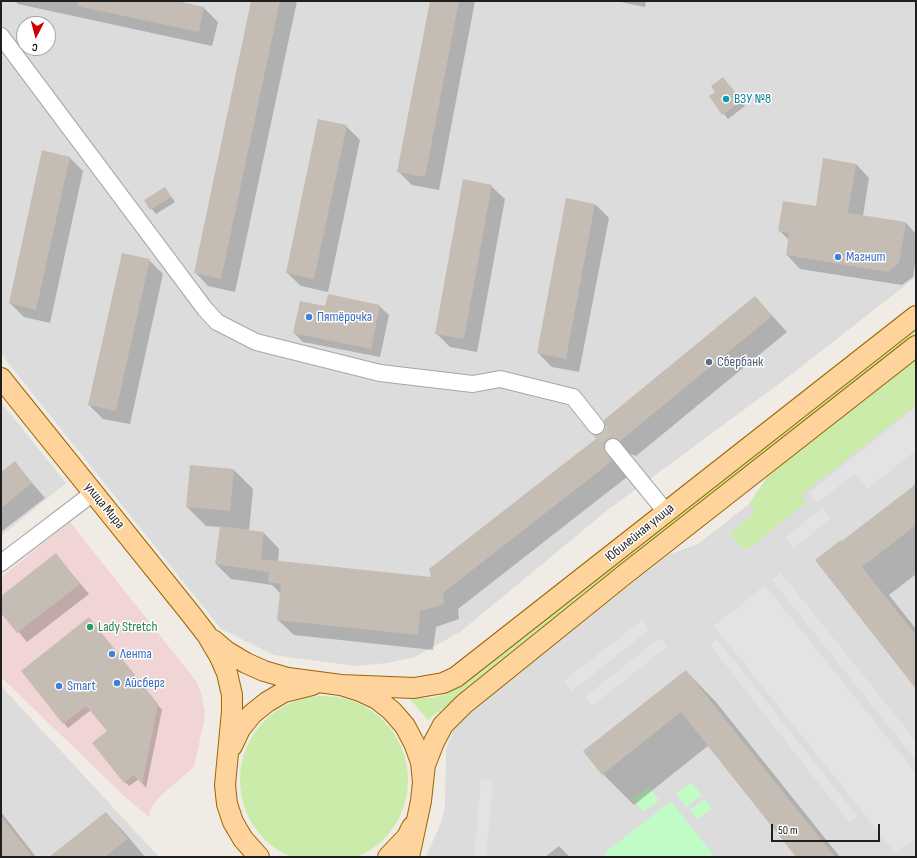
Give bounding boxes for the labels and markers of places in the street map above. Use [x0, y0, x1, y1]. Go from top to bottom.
place label: ВЗУ №8 [734, 91, 771, 107]
marker: ВЗУ №8 [721, 94, 731, 104]
place label: Магнит [846, 249, 886, 265]
marker: Магнит [833, 252, 843, 262]
place label: Пятёрочка [317, 309, 372, 325]
marker: Пятёрочка [304, 312, 314, 322]
place label: Сбербанк [717, 354, 763, 370]
marker: Сбербанк [704, 357, 714, 367]
place label: Lady Stretch [98, 619, 157, 635]
marker: Lady Stretch [85, 622, 95, 632]
place label: Лента [120, 646, 152, 662]
marker: Лента [107, 649, 117, 659]
place label: Айсберг [125, 675, 165, 691]
place label: Smart [67, 678, 96, 694]
marker: Айсберг [112, 678, 122, 688]
marker: Smart [54, 681, 64, 691]

